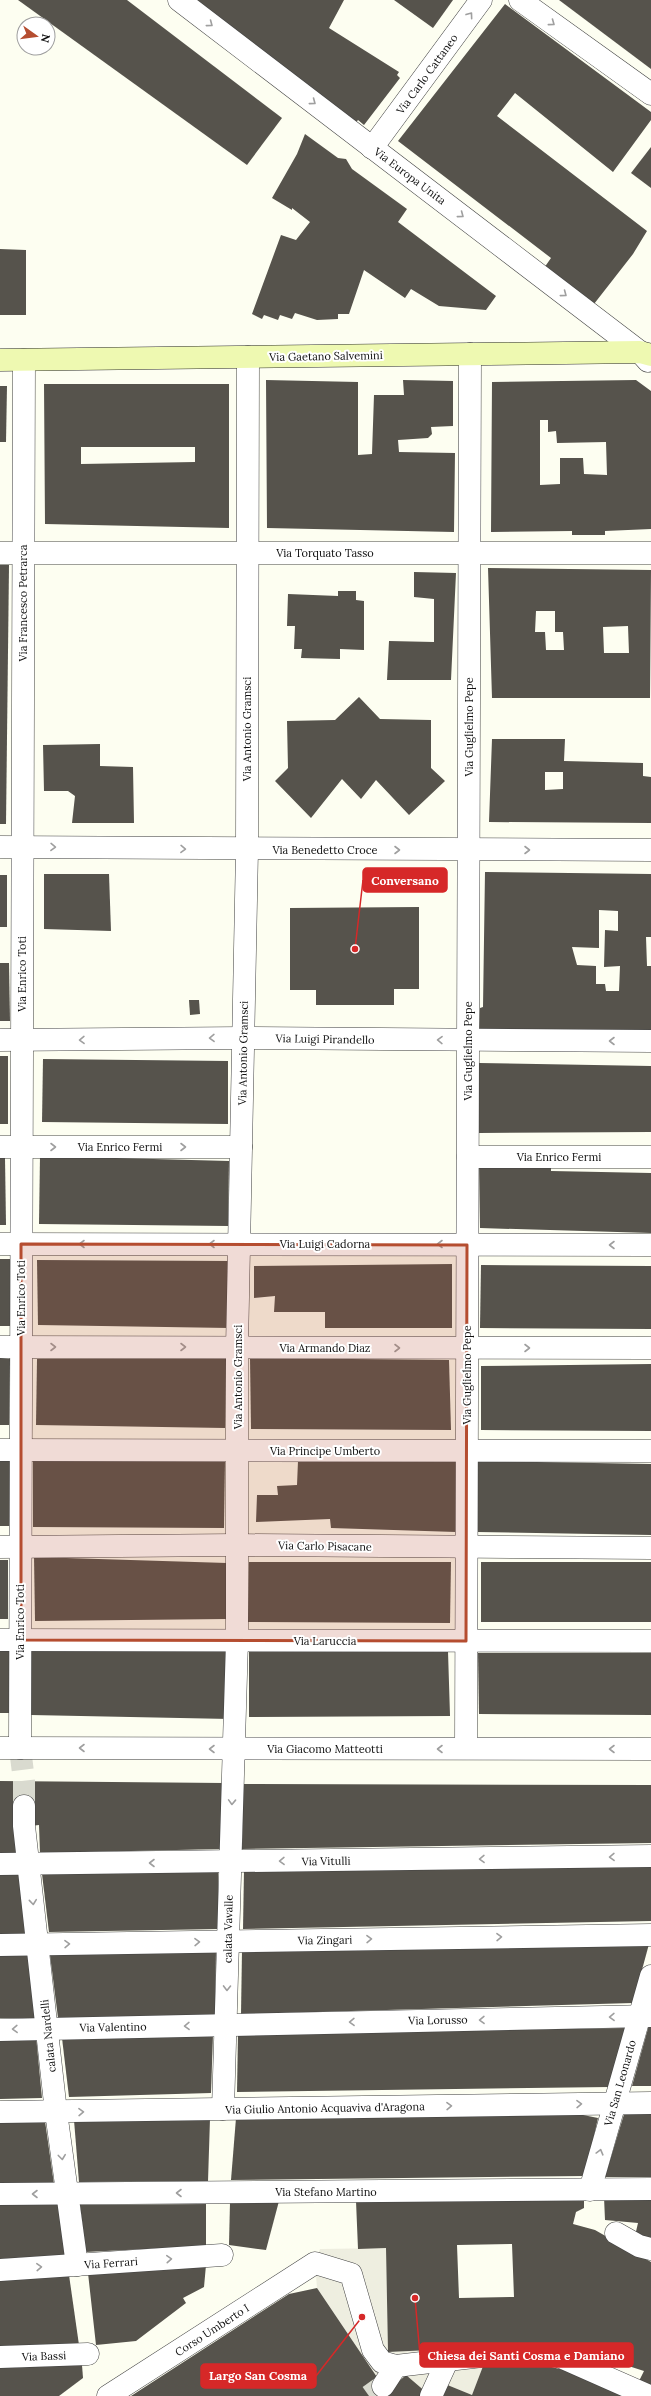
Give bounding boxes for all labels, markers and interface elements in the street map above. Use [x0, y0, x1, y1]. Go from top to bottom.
one-way arrow [465, 12, 472, 19]
north arrow [16, 16, 56, 56]
one-way arrow [547, 18, 554, 25]
one-way arrow [205, 19, 212, 26]
street label: Via Carlo Cattaneo [393, 31, 461, 118]
text: N [38, 33, 54, 45]
one-way arrow [309, 98, 316, 105]
street label: Via Europa Unita [370, 144, 449, 208]
one-way arrow [457, 211, 464, 218]
one-way arrow [560, 289, 567, 296]
street label: Via Gaetano Salvemini [268, 348, 383, 364]
street label: Via Francesco Petrarca [16, 544, 30, 662]
street label: Via Torquato Tasso [275, 546, 374, 560]
street label: Via Antonio Gramsci [240, 677, 254, 782]
street label: Via Guglielmo Pepe [462, 677, 476, 778]
one-way arrow [50, 843, 56, 851]
street label: Via Benedetto Croce [271, 843, 378, 857]
one-way arrow [180, 845, 186, 853]
one-way arrow [394, 846, 400, 854]
one-way arrow [524, 846, 530, 854]
callout: Conversano [363, 868, 447, 892]
text: Conversano [371, 873, 439, 888]
street label: Via Enrico Toti [15, 936, 29, 1013]
street label: Via Antonio Gramsci [235, 1001, 251, 1106]
street label: Via Guglielmo Pepe [461, 1001, 475, 1102]
street label: Via Luigi Pirandello [274, 1031, 375, 1047]
one-way arrow [209, 1034, 215, 1043]
one-way arrow [79, 1036, 85, 1044]
one-way arrow [437, 1036, 443, 1044]
one-way arrow [609, 1037, 615, 1045]
street label: Via Enrico Fermi [77, 1140, 162, 1154]
one-way arrow [50, 1143, 56, 1151]
one-way arrow [180, 1143, 186, 1151]
street label: Via Enrico Fermi [516, 1150, 601, 1164]
street label: Via Luigi Cadorna [279, 1237, 371, 1251]
one-way arrow [79, 1240, 85, 1248]
one-way arrow [209, 1240, 215, 1248]
one-way arrow [437, 1240, 443, 1248]
one-way arrow [609, 1241, 615, 1249]
street label: Via Enrico Toti [14, 1260, 28, 1337]
street label: Via Antonio Gramsci [231, 1325, 245, 1430]
street label: Via Guglielmo Pepe [460, 1325, 474, 1426]
street label: Via Armando Diaz [278, 1341, 371, 1355]
one-way arrow [50, 1343, 56, 1351]
one-way arrow [180, 1343, 186, 1351]
one-way arrow [394, 1344, 400, 1352]
one-way arrow [524, 1344, 530, 1352]
street label: Via Principe Umberto [269, 1444, 380, 1458]
street label: Via Carlo Pisacane [277, 1538, 372, 1554]
street label: Via Enrico Toti [13, 1584, 27, 1661]
street label: Via Laruccia [293, 1634, 357, 1648]
street label: Via Giacomo Matteotti [266, 1742, 383, 1756]
one-way arrow [79, 1744, 85, 1752]
one-way arrow [209, 1745, 215, 1753]
one-way arrow [437, 1745, 443, 1753]
one-way arrow [609, 1745, 615, 1753]
one-way arrow [228, 1799, 236, 1805]
one-way arrow [609, 1853, 615, 1861]
street label: Via Vitulli [300, 1854, 351, 1868]
one-way arrow [479, 1854, 485, 1863]
one-way arrow [279, 1857, 285, 1866]
one-way arrow [149, 1859, 155, 1867]
street label: calata Vavalle [220, 1895, 236, 1963]
one-way arrow [28, 1899, 37, 1905]
street label: Via Zingari [297, 1933, 352, 1947]
one-way arrow [496, 1933, 502, 1941]
one-way arrow [366, 1935, 372, 1943]
one-way arrow [194, 1938, 200, 1946]
one-way arrow [64, 1940, 70, 1948]
one-way arrow [223, 1985, 231, 1991]
street label: calata Nardelli [37, 1999, 59, 2073]
street label: Via Lorusso [407, 2012, 468, 2028]
one-way arrow [609, 2013, 615, 2021]
one-way arrow [479, 2015, 485, 2024]
one-way arrow [349, 2018, 355, 2026]
street label: Via Valentino [78, 2019, 147, 2035]
one-way arrow [184, 2022, 190, 2030]
one-way arrow [12, 2025, 18, 2034]
street label: Via San Leonardo [601, 2038, 639, 2129]
street label: Via Giulio Antonio Acquaviva d'Aragona [224, 2099, 425, 2117]
one-way arrow [576, 2100, 582, 2108]
one-way arrow [446, 2102, 452, 2110]
one-way arrow [78, 2108, 84, 2116]
one-way arrow [595, 2149, 604, 2156]
one-way arrow [57, 2154, 66, 2160]
street label: Via Stefano Martino [274, 2185, 377, 2199]
one-way arrow [176, 2189, 182, 2197]
one-way arrow [32, 2190, 38, 2198]
street label: Via Ferrari [83, 2254, 138, 2272]
one-way arrow [166, 2254, 172, 2263]
one-way arrow [36, 2263, 42, 2272]
street label: Corso Umberto I [172, 2301, 252, 2359]
callout: Chiesa dei Santi Cosma e Damiano [420, 2343, 633, 2367]
street label: Via Bassi [21, 2348, 66, 2364]
text: Chiesa dei Santi Cosma e Damiano [427, 2348, 625, 2363]
callout: Largo San Cosma [201, 2364, 316, 2388]
text: Largo San Cosma [209, 2368, 308, 2383]

